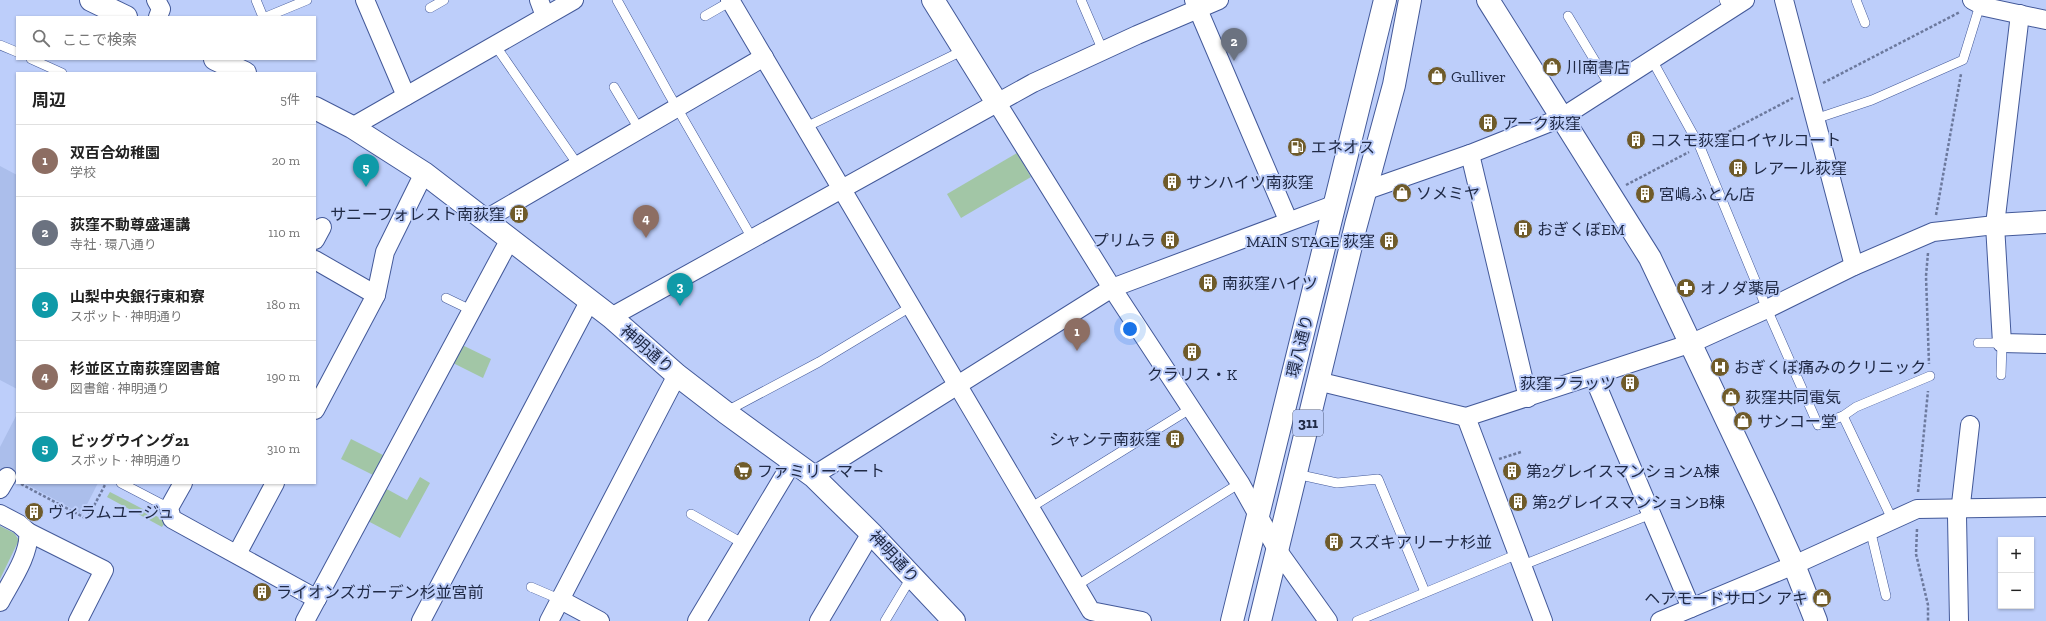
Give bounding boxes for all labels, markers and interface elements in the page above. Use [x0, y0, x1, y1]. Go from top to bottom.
search box [16, 16, 316, 60]
icon: search [30, 27, 52, 49]
pin: 2 [1221, 28, 1247, 61]
text: ここで検索 [62, 31, 137, 49]
shop icon: 川南書店 [1541, 56, 1563, 78]
place label: 川南書店 [1566, 58, 1630, 77]
shop icon: Gulliver [1426, 65, 1448, 87]
place label: Gulliver [1451, 67, 1506, 86]
text: 周辺 [32, 90, 66, 110]
text: 5件 [280, 92, 300, 107]
building icon: アーク荻窪 [1477, 112, 1499, 134]
place label: アーク荻窪 [1502, 114, 1581, 133]
building icon: コスモ荻窪ロイヤルコート [1625, 129, 1647, 151]
place label: コスモ荻窪ロイヤルコート [1650, 131, 1841, 150]
fuel station icon: エネオス [1286, 136, 1308, 158]
place label: エネオス [1311, 138, 1375, 157]
text: 双百合幼稚園 [70, 144, 160, 162]
text: 1 [42, 153, 48, 168]
text: 20 m [272, 153, 300, 168]
pin: 5 [353, 154, 379, 187]
building icon: レアール荻窪 [1727, 157, 1749, 179]
place label: レアール荻窪 [1752, 159, 1847, 178]
text: 学校 [70, 165, 96, 180]
building icon: サンハイツ南荻窪 [1161, 171, 1183, 193]
place label: サンハイツ南荻窪 [1186, 173, 1314, 192]
shop icon: ソメミヤ [1391, 182, 1413, 204]
building icon: 宮嶋ふとん店 [1634, 183, 1656, 205]
place label: ソメミヤ [1416, 184, 1480, 203]
place label: 宮嶋ふとん店 [1659, 185, 1755, 204]
building icon: サニーフォレスト南荻窪 [508, 203, 530, 225]
place label: サニーフォレスト南荻窪 [330, 205, 505, 224]
pin: 4 [633, 205, 659, 238]
text: 荻窪不動尊盛運講 [70, 216, 190, 234]
building icon: おぎくぼEM [1512, 218, 1534, 240]
place label: おぎくぼEM [1537, 220, 1625, 239]
text: 2 [42, 225, 48, 240]
text: 110 m [268, 225, 300, 240]
building icon: プリムラ [1159, 229, 1181, 251]
building icon: MAIN STAGE 荻窪 [1378, 230, 1400, 252]
place label: プリムラ [1093, 231, 1156, 250]
place label: MAIN STAGE 荻窪 [1246, 232, 1375, 251]
text: 寺社 · 環八通り [70, 237, 157, 252]
building icon: 南荻窪ハイツ [1197, 272, 1219, 294]
pin: 3 [667, 273, 693, 306]
place label: 南荻窪ハイツ [1222, 274, 1318, 293]
pharmacy icon: オノダ薬局 [1675, 277, 1697, 299]
place label: オノダ薬局 [1700, 279, 1780, 298]
text: 山梨中央銀行東和寮 [70, 288, 205, 306]
text: 3 [42, 297, 48, 312]
text: 180 m [266, 297, 300, 312]
text: スポット · 神明通り [70, 309, 183, 324]
street label: 環八通り [1283, 313, 1317, 379]
pin: 1 [1064, 318, 1090, 351]
your location [1120, 319, 1140, 339]
street label: 神明通り [617, 321, 677, 377]
building icon: クラリス・K [1181, 341, 1203, 363]
hospital icon: おぎくぼ痛みのクリニック [1709, 356, 1731, 378]
place label: おぎくぼ痛みのクリニック [1734, 358, 1926, 377]
text: 杉並区立南荻窪図書館 [70, 360, 220, 378]
place label: クラリス・K [1147, 365, 1238, 384]
text: 4 [41, 369, 49, 384]
text: 190 m [266, 369, 300, 384]
building icon: 荻窪フラッツ [1619, 372, 1641, 394]
place label: 荻窪フラッツ [1520, 374, 1616, 393]
text: 図書館 · 神明通り [70, 381, 170, 396]
shop icon: 荻窪共同電気 [1720, 386, 1742, 408]
place label: 荻窪共同電気 [1745, 388, 1841, 407]
road number: 311 [1293, 410, 1323, 436]
shop icon: サンコー堂 [1732, 410, 1754, 432]
place label: サンコー堂 [1757, 412, 1837, 431]
building icon: シャンテ南荻窪 [1164, 428, 1186, 450]
place label: シャンテ南荻窪 [1049, 430, 1161, 449]
text: ビッグウイング21 [70, 432, 189, 450]
text: 5 [42, 441, 48, 456]
text: 310 m [267, 441, 300, 456]
text: スポット · 神明通り [70, 453, 183, 468]
supermarket icon: ファミリーマート [732, 460, 754, 482]
building icon: 第2グレイスマンションA棟 [1501, 460, 1523, 482]
place label: ファミリーマート [757, 462, 885, 481]
place label: 第2グレイスマンションA棟 [1526, 462, 1720, 481]
building icon: 第2グレイスマンションB棟 [1507, 491, 1529, 513]
place label: 第2グレイスマンションB棟 [1532, 493, 1725, 512]
building icon: ヴィラムユージュ [23, 501, 45, 523]
place label: ヴィラムユージュ [48, 503, 174, 522]
street label: 神明通り [865, 527, 923, 587]
building icon: スズキアリーナ杉並 [1323, 531, 1345, 553]
place label: スズキアリーナ杉並 [1348, 533, 1492, 552]
map controls [1998, 537, 2034, 609]
button: + [1998, 537, 2034, 573]
button: − [1998, 573, 2034, 609]
building icon: ライオンズガーデン杉並宮前 [251, 581, 273, 603]
place label: ライオンズガーデン杉並宮前 [276, 583, 484, 602]
shop icon: ヘアモードサロン アキ [1811, 587, 1833, 609]
place label: ヘアモードサロン アキ [1644, 589, 1808, 608]

